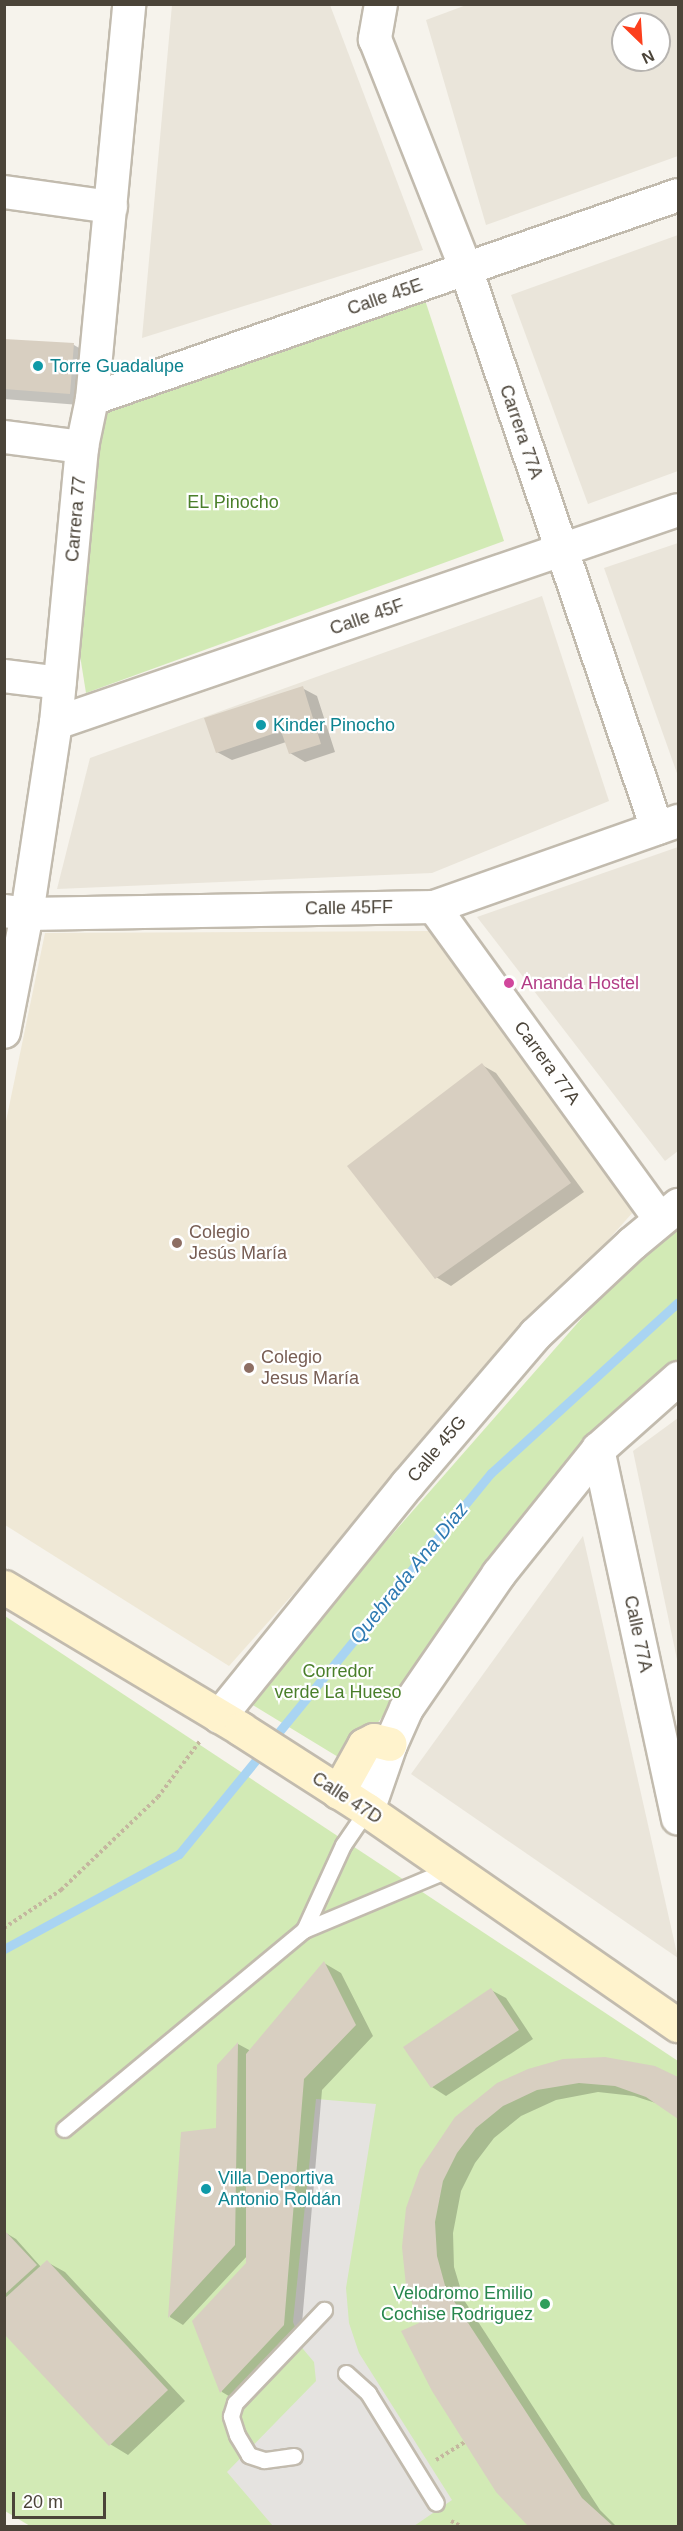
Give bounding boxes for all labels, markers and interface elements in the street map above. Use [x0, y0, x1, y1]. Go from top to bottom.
north arrow [611, 12, 671, 72]
text: N [639, 47, 657, 67]
street label: Calle 45E [345, 274, 425, 320]
place label: Torre Guadalupe [50, 355, 184, 377]
marker: Torre Guadalupe [31, 359, 45, 373]
street label: Carrera 77A [495, 382, 547, 482]
street label: Carrera 77 [61, 475, 91, 563]
park label: EL Pinocho [187, 491, 279, 513]
street label: Calle 45F [327, 594, 407, 640]
place label: Kinder Pinocho [273, 714, 395, 736]
marker: Kinder Pinocho [254, 718, 268, 732]
street label: Calle 45FF [305, 896, 393, 920]
place label: Ananda Hostel [521, 972, 639, 994]
marker: Ananda Hostel [502, 976, 516, 990]
street label: Carrera 77A [509, 1017, 585, 1109]
place label: Colegio Jesús María [189, 1222, 287, 1264]
marker: Colegio Jesús María [170, 1236, 184, 1250]
place label: Colegio Jesus María [261, 1347, 359, 1390]
marker: Colegio Jesus María [242, 1361, 256, 1375]
street label: Calle 45G [403, 1411, 471, 1487]
water label: Quebrada Ana Diaz [344, 1497, 474, 1649]
street label: Calle 77A [619, 1594, 657, 1674]
park label: Corredor verde La Hueso [274, 1661, 402, 1704]
street label: Calle 47D [308, 1767, 386, 1829]
place label: Villa Deportiva Antonio Roldán [218, 2168, 341, 2210]
marker: Villa Deportiva Antonio Roldán [199, 2182, 213, 2196]
place label: Velodromo Emilio Cochise Rodriguez [381, 2283, 533, 2326]
marker: Velodromo Emilio Cochise Rodriguez [538, 2297, 552, 2311]
scale bar [15, 2480, 110, 2518]
text: 20 m [23, 2492, 63, 2512]

